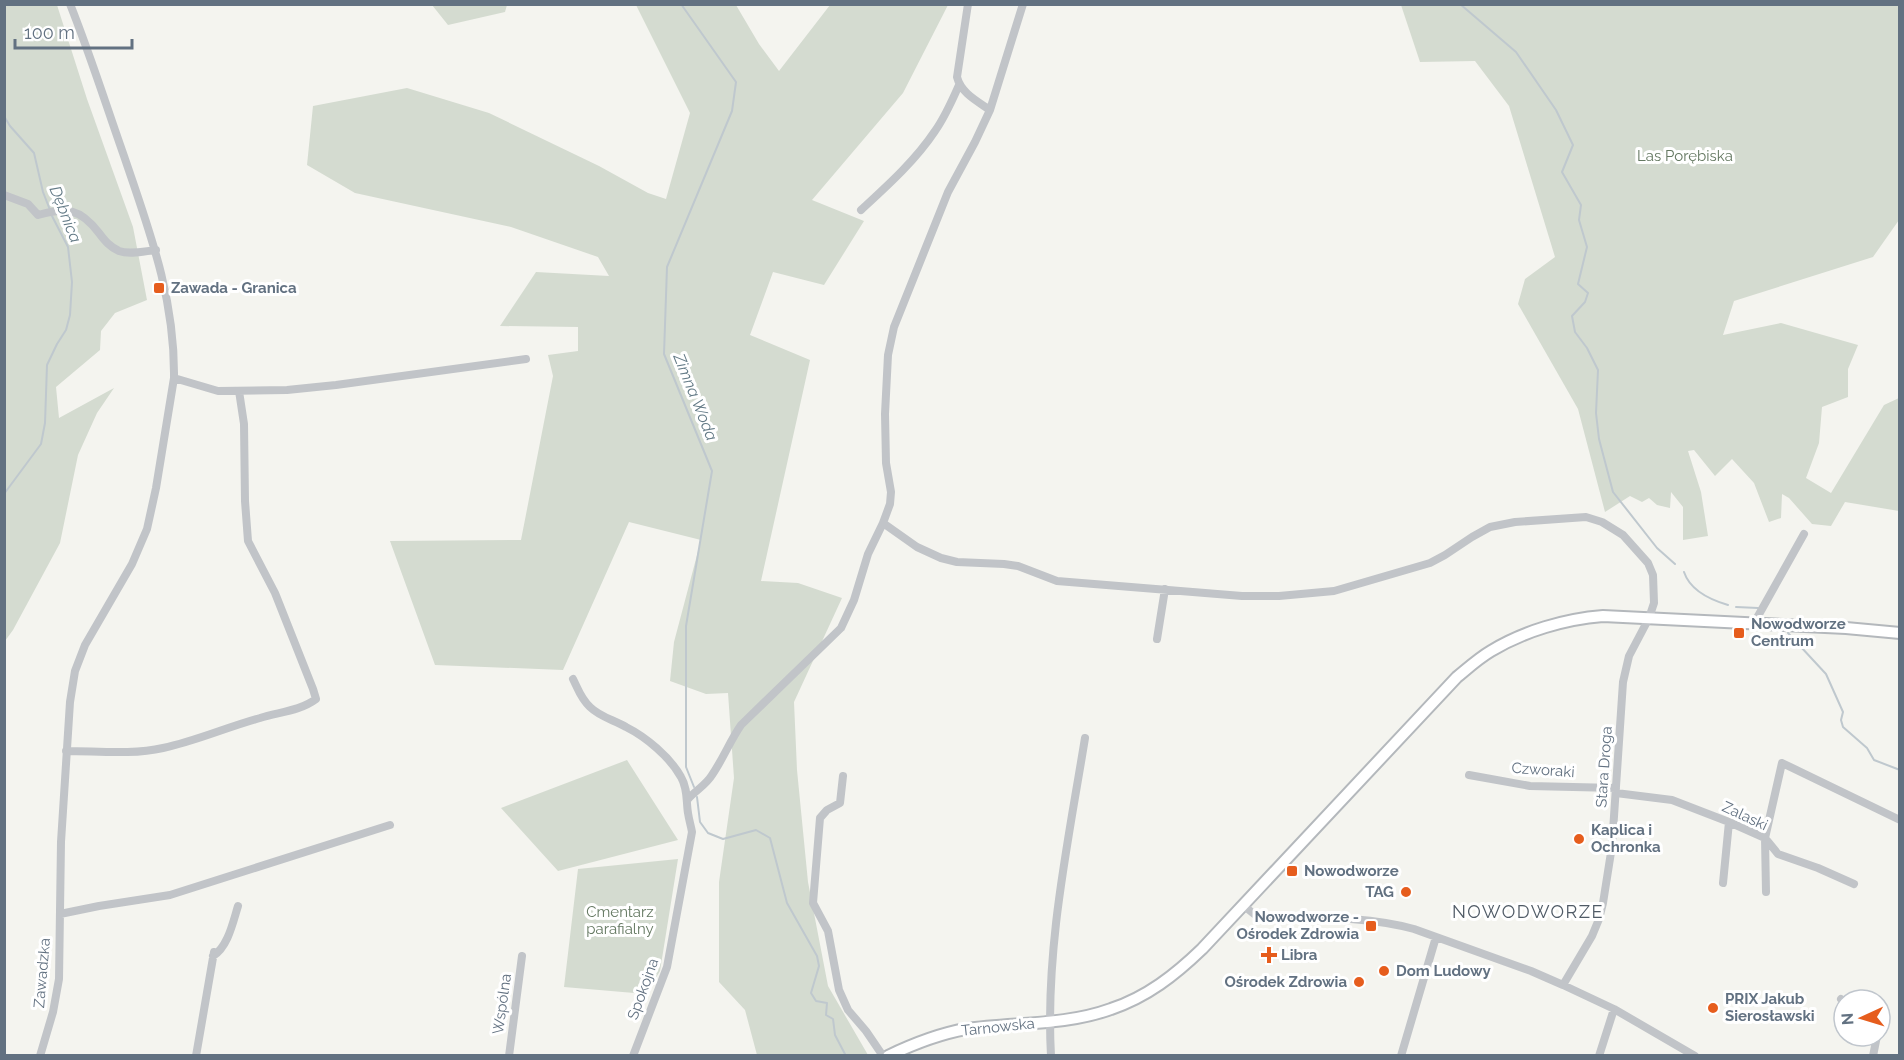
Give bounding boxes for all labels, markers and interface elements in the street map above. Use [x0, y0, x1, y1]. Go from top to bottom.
scale bar [15, 12, 132, 50]
text: 100 m [24, 22, 75, 43]
park label: Las Porębiska [1637, 147, 1733, 165]
water label: Dębnica [46, 183, 86, 246]
place label: Zawada - Granica [171, 279, 297, 297]
marker: Zawada - Granica [152, 281, 166, 295]
water label: Zimna Woda [669, 350, 722, 444]
place label: Nowodworze Centrum [1751, 615, 1846, 650]
marker: Nowodworze Centrum [1732, 626, 1746, 640]
street label: Stara Droga [1592, 726, 1616, 808]
street label: Czworaki [1511, 759, 1575, 781]
street label: Zalaski [1719, 798, 1771, 834]
place label: Kaplica i Ochronka [1591, 821, 1661, 856]
marker: Kaplica i Ochronka [1572, 832, 1586, 846]
place label: Nowodworze [1304, 862, 1399, 880]
marker: Nowodworze [1285, 864, 1299, 878]
place label: TAG [1365, 883, 1394, 901]
marker: TAG [1399, 885, 1413, 899]
district label: NOWODWORZE [1452, 901, 1604, 922]
park label: Cmentarz parafialny [586, 903, 654, 938]
place label: Nowodworze - Ośrodek Zdrowia [1236, 908, 1359, 943]
marker: Nowodworze - Ośrodek Zdrowia [1364, 919, 1378, 933]
street label: Zawadzka [30, 937, 54, 1009]
place label: Libra [1281, 946, 1318, 964]
marker: Libra [1262, 948, 1276, 962]
street label: Spokojna [624, 956, 662, 1022]
place label: Dom Ludowy [1396, 962, 1491, 980]
marker: Dom Ludowy [1377, 964, 1391, 978]
street label: Wspólna [489, 972, 515, 1036]
place label: Ośrodek Zdrowia [1224, 973, 1347, 991]
marker: Ośrodek Zdrowia [1352, 975, 1366, 989]
north arrow [1832, 988, 1892, 1048]
place label: PRIX Jakub Sierosławski [1725, 990, 1815, 1025]
marker: PRIX Jakub Sierosławski [1706, 1001, 1720, 1015]
text: N [1838, 1012, 1857, 1026]
street label: Tarnowska [960, 1014, 1036, 1040]

